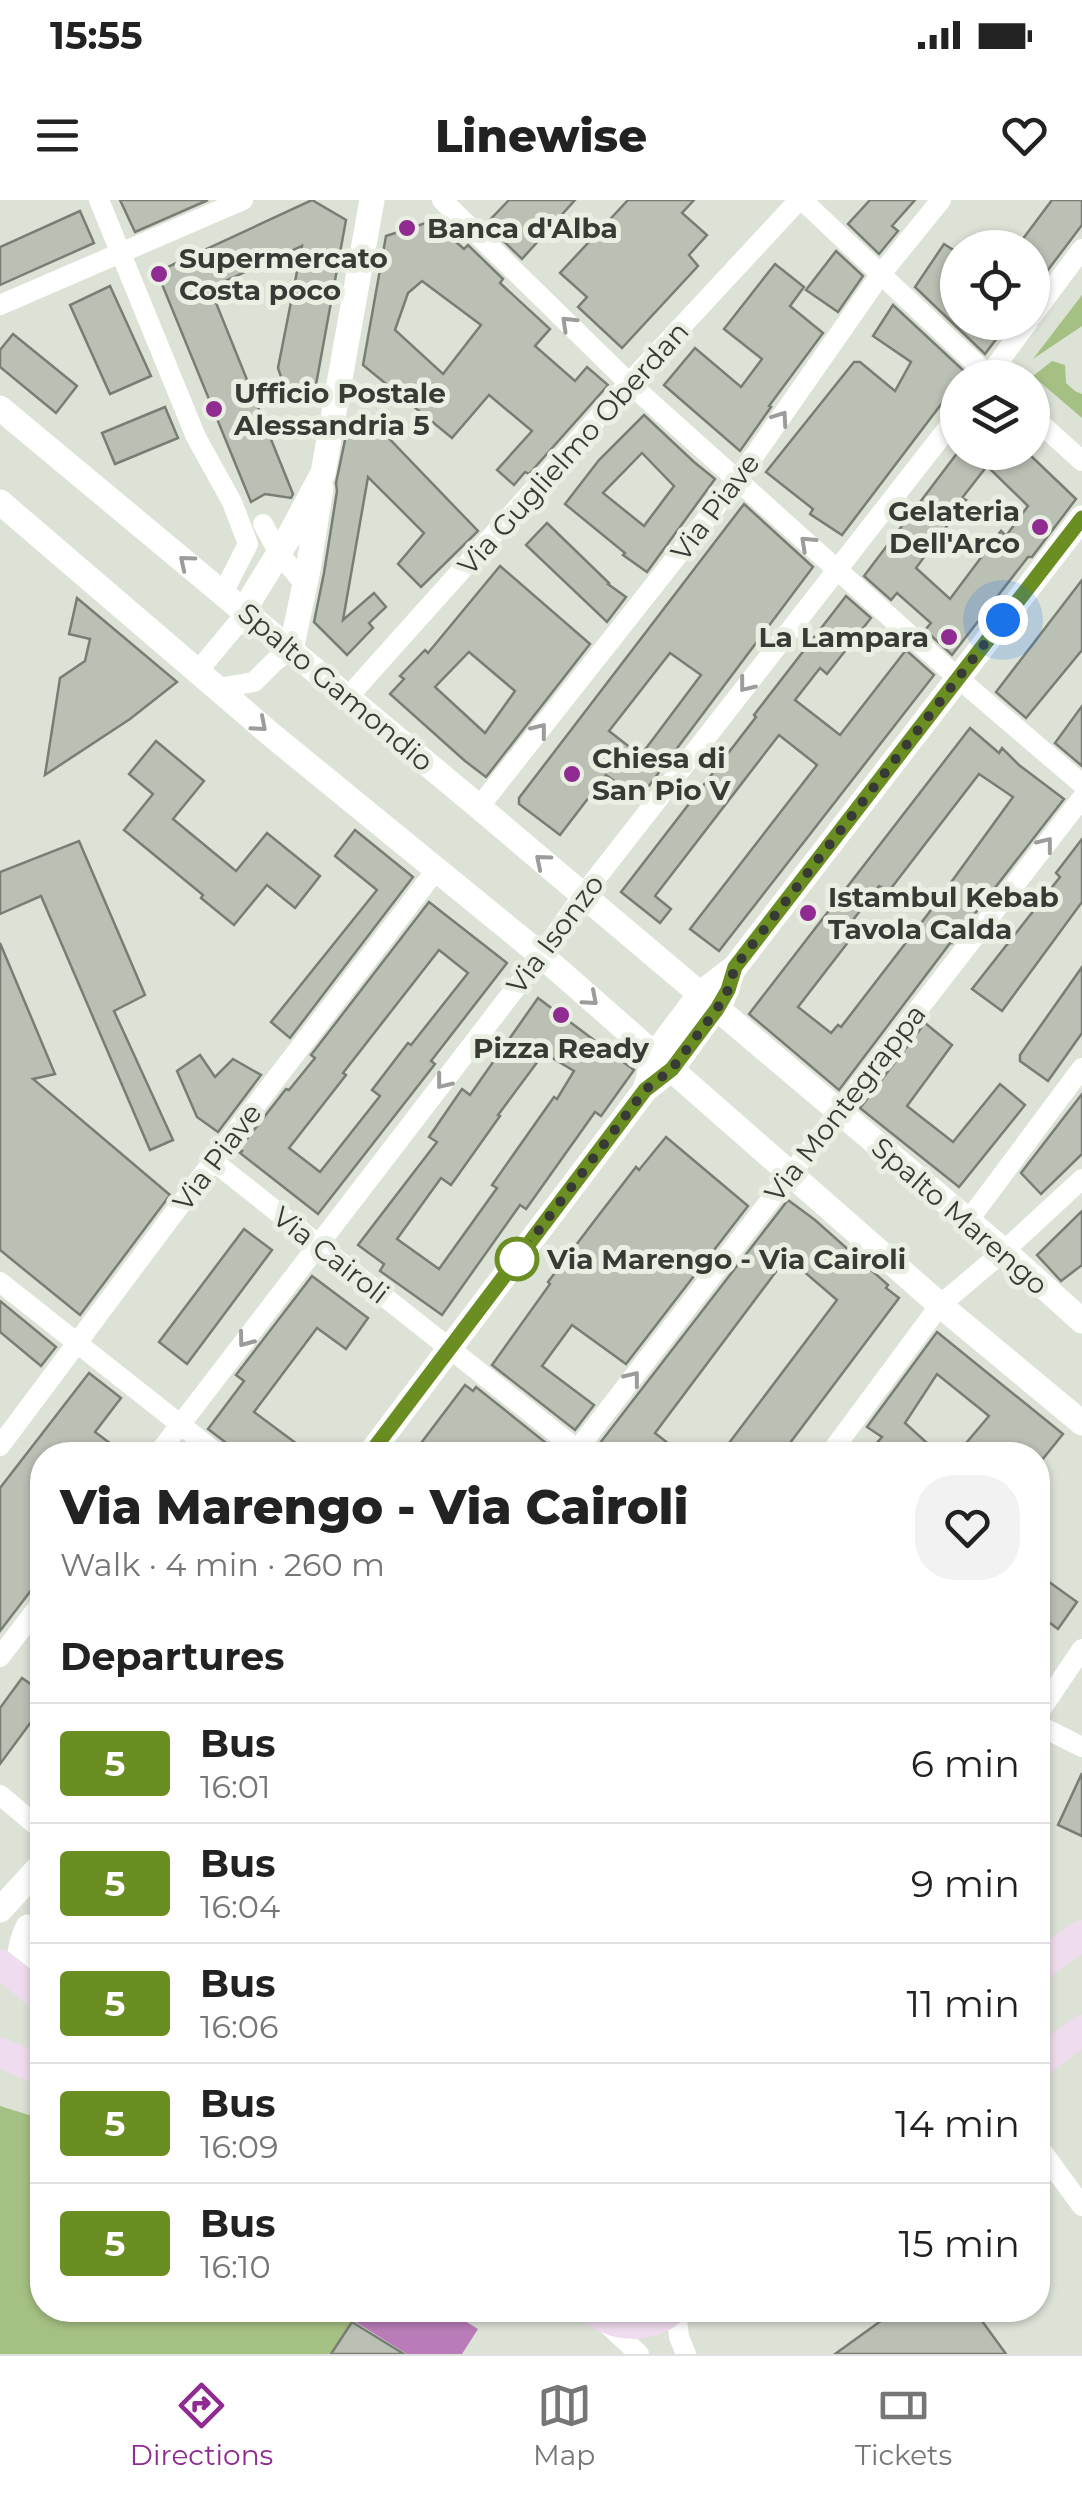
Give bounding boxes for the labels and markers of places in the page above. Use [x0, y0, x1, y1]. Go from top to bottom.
place label: Banca d'Alba [427, 211, 618, 245]
marker: Banca d'Alba [396, 217, 418, 239]
place label: Supermercato Costa poco [179, 241, 388, 307]
marker: Supermercato Costa poco [148, 263, 170, 285]
place label: Ufficio Postale Alessandria 5 [233, 376, 446, 442]
marker: Ufficio Postale Alessandria 5 [203, 398, 225, 420]
place label: Gelateria Dell'Arco [888, 494, 1020, 560]
marker: Gelateria Dell'Arco [1029, 516, 1051, 538]
place label: La Lampara [759, 620, 929, 654]
marker: La Lampara [938, 626, 960, 648]
place label: Chiesa di San Pio V [592, 741, 732, 807]
marker: Chiesa di San Pio V [561, 763, 583, 785]
place label: Istambul Kebab Tavola Calda [828, 880, 1059, 946]
marker: Istambul Kebab Tavola Calda [797, 902, 819, 924]
marker: Pizza Ready [550, 1004, 572, 1026]
place label: Pizza Ready [473, 1031, 649, 1065]
marker: Via Marengo - Via Cairoli [496, 1238, 538, 1280]
place label: Via Marengo - Via Cairoli [546, 1242, 906, 1276]

